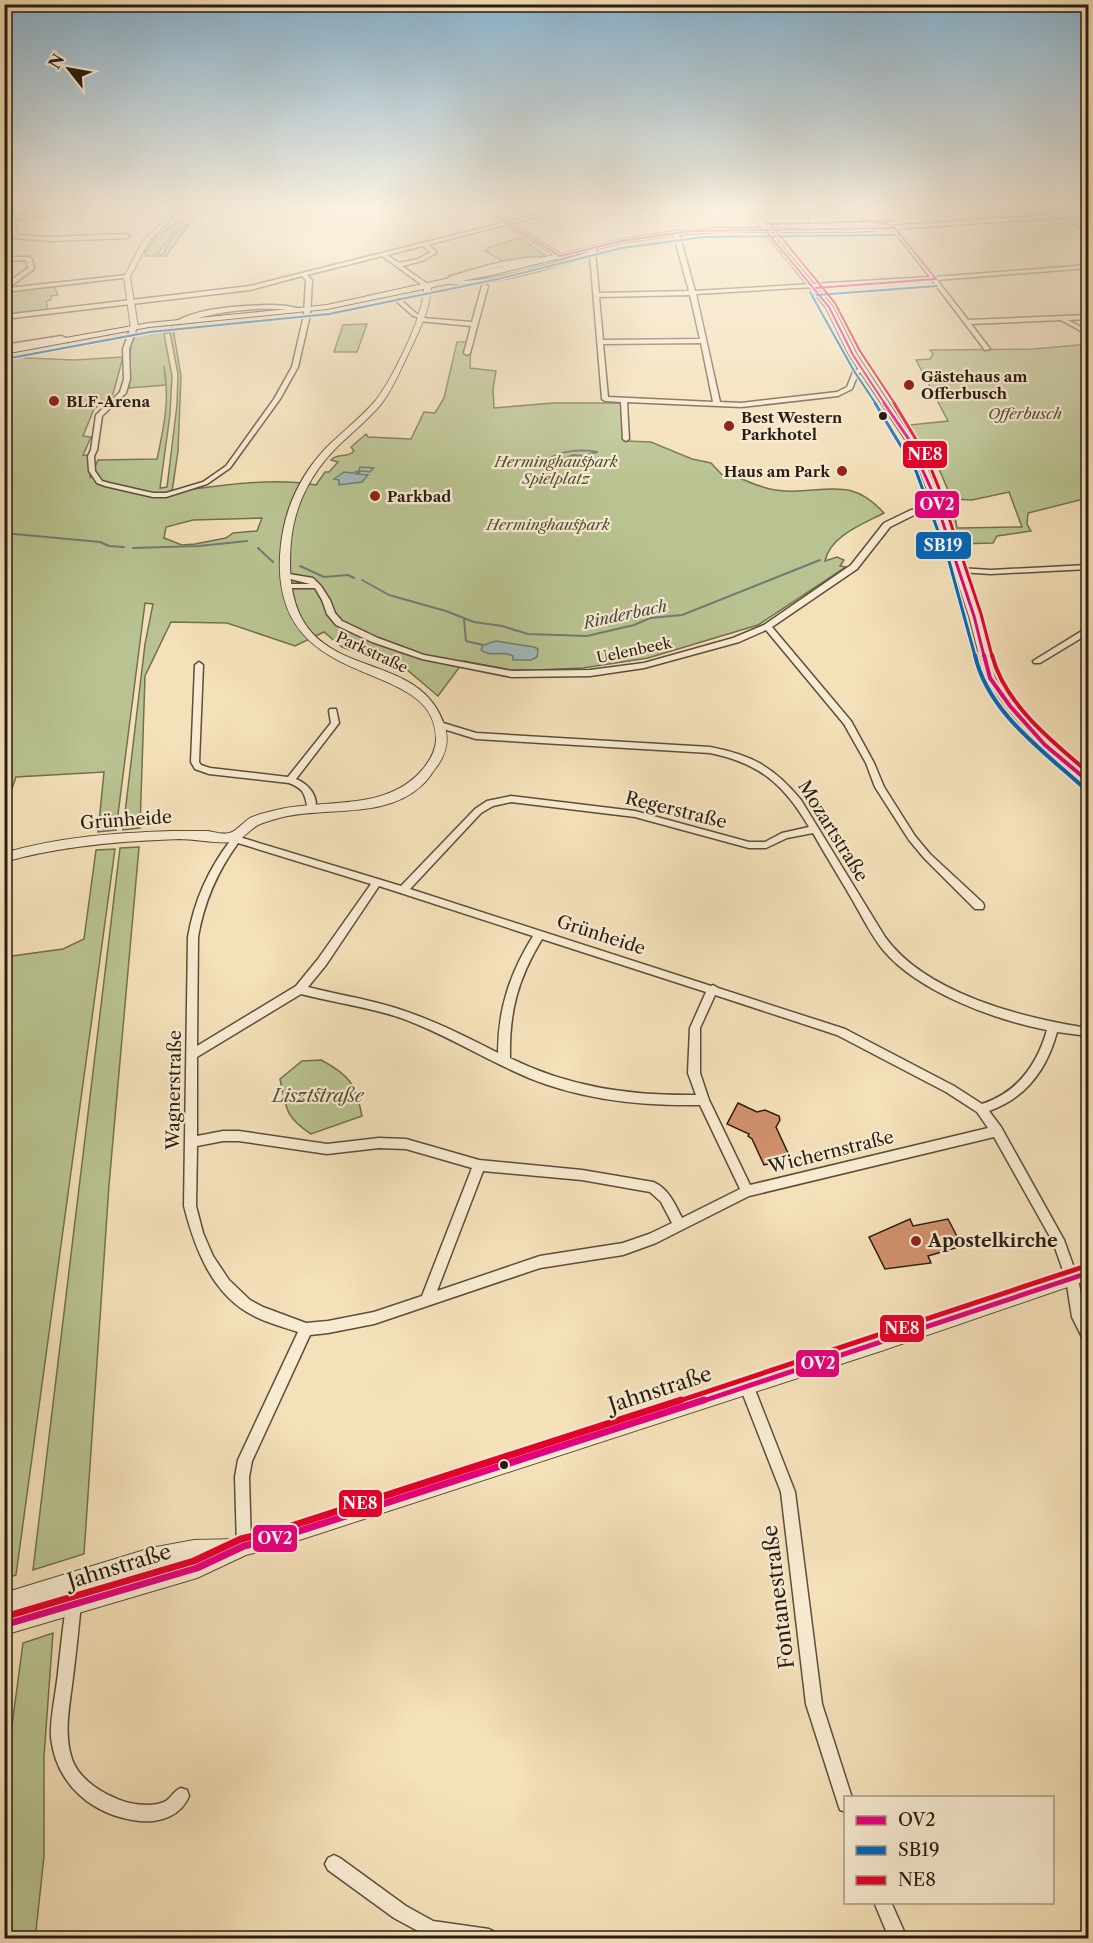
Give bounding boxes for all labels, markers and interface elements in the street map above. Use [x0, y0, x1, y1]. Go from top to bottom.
north arrow [39, 39, 99, 99]
text: N [44, 50, 68, 72]
place label: Gästehaus am Offerbusch [921, 367, 1028, 403]
marker: Gästehaus am Offerbusch [902, 378, 916, 392]
place label: BLF-Arena [66, 392, 150, 411]
marker: BLF-Arena [47, 394, 61, 408]
park label: Offerbusch [988, 404, 1062, 423]
place label: Best Western Parkhotel [741, 408, 843, 444]
unlabelled marker [877, 410, 889, 422]
marker: Best Western Parkhotel [722, 419, 736, 433]
line badge: NE8 [902, 440, 948, 469]
text: NE8 [907, 444, 943, 464]
park label: Herminghauspark Spielplatz [493, 452, 618, 488]
place label: Haus am Park [724, 462, 831, 481]
marker: Haus am Park [835, 464, 849, 478]
place label: Parkbad [387, 487, 451, 506]
marker: Parkbad [368, 489, 382, 503]
line badge: OV2 [914, 490, 960, 519]
text: OV2 [919, 494, 955, 514]
park label: Herminghauspark [485, 515, 610, 534]
line badge: SB19 [915, 531, 972, 560]
text: SB19 [924, 535, 962, 555]
water label: Rinderbach [579, 595, 669, 633]
street label: Parkstraße [333, 627, 411, 677]
street label: Uelenbeek [595, 632, 675, 667]
street label: Mozartstraße [793, 776, 873, 886]
street label: Regerstraße [623, 787, 729, 833]
street label: Grünheide [79, 806, 173, 834]
street label: Grünheide [554, 910, 648, 960]
street label: Wagnerstraße [162, 1030, 186, 1151]
park label: Lisztstraße [270, 1085, 365, 1107]
street label: Wichernstraße [765, 1126, 896, 1178]
place label: Apostelkirche [927, 1230, 1058, 1252]
marker: Apostelkirche [909, 1234, 923, 1248]
line badge: NE8 [879, 1314, 925, 1343]
text: NE8 [884, 1318, 920, 1338]
line badge: OV2 [795, 1349, 840, 1378]
text: OV2 [800, 1353, 836, 1373]
street label: Jahnstraße [602, 1361, 715, 1418]
unlabelled marker [498, 1459, 510, 1471]
line badge: NE8 [338, 1489, 383, 1518]
text: NE8 [342, 1493, 378, 1513]
line badge: OV2 [252, 1524, 298, 1553]
street label: Fontanestraße [757, 1524, 799, 1670]
text: OV2 [257, 1528, 293, 1548]
street label: Jahnstraße [61, 1538, 174, 1594]
legend [844, 1796, 1054, 1904]
text: OV2 [898, 1809, 936, 1831]
text: SB19 [898, 1839, 939, 1861]
text: NE8 [898, 1869, 936, 1891]

